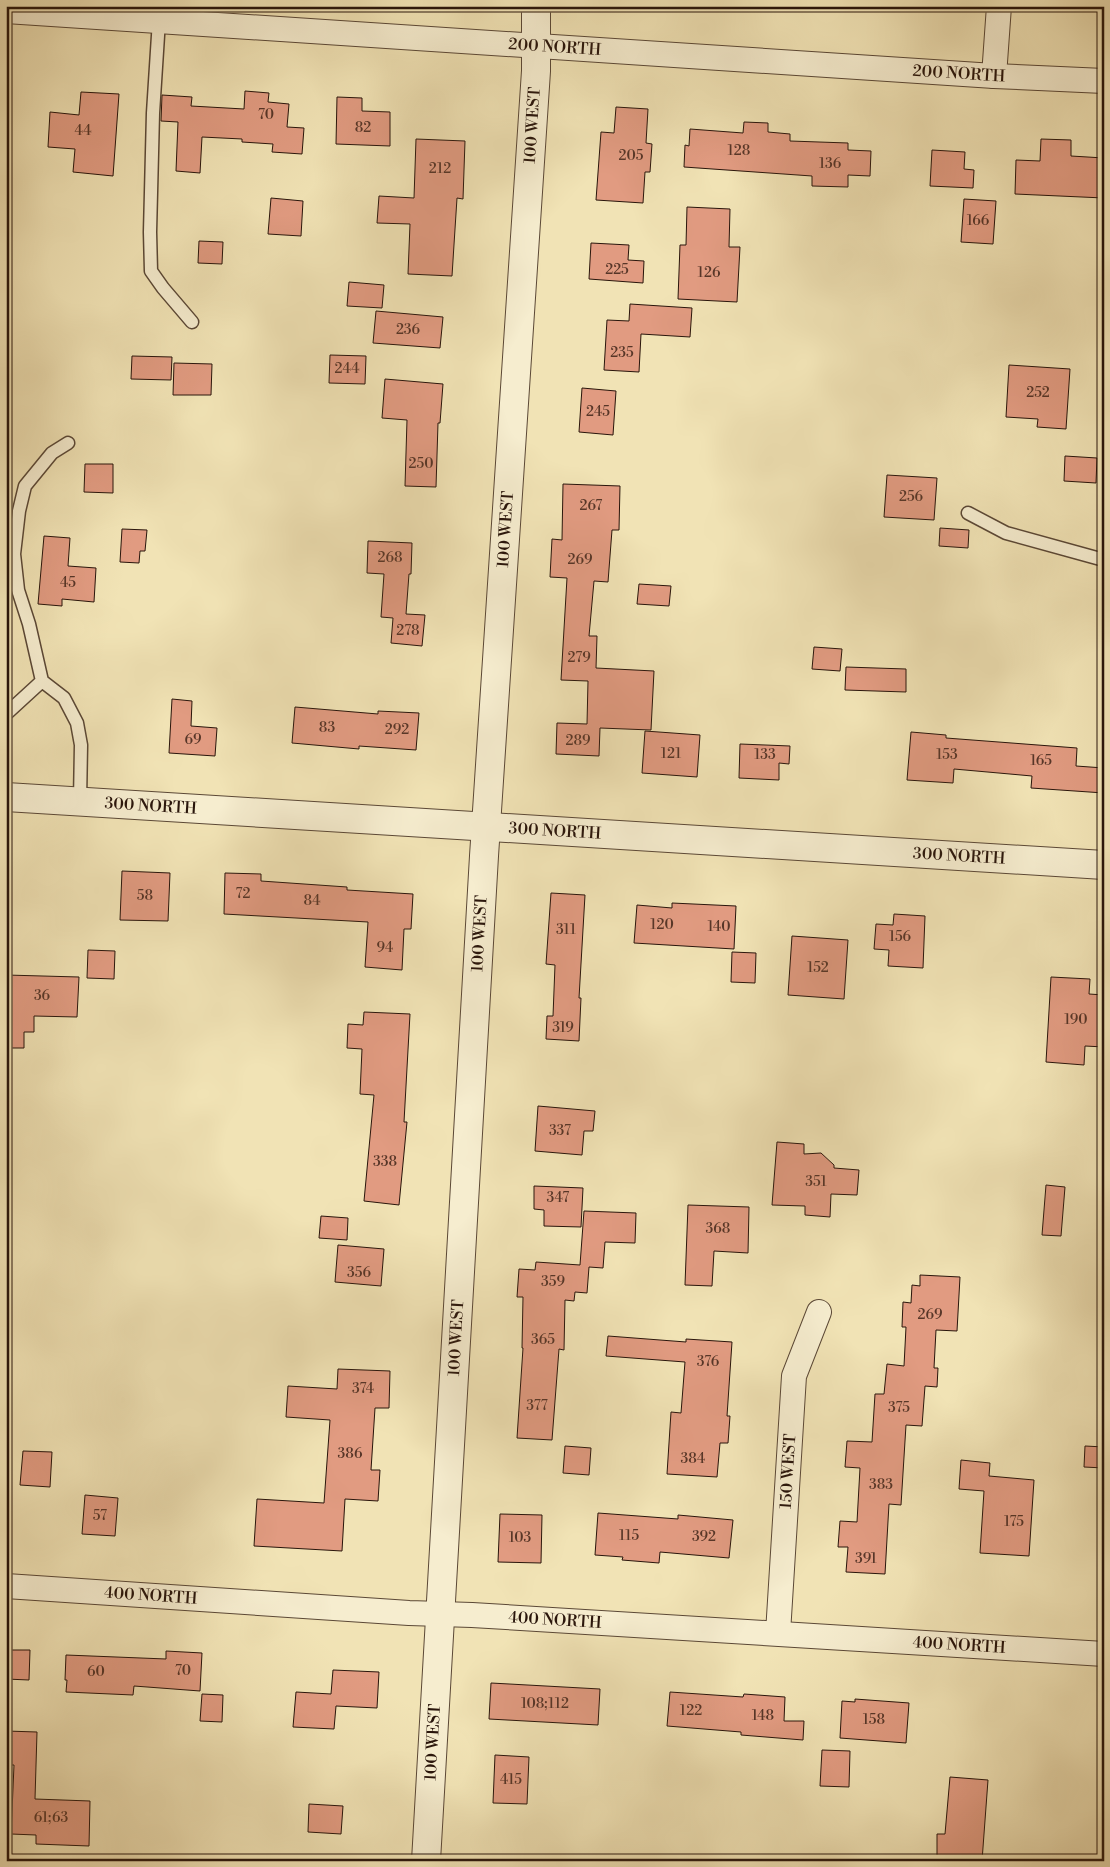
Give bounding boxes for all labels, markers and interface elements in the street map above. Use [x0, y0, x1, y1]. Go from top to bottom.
street label: 200 NORTH [508, 34, 602, 60]
street label: 200 NORTH [912, 61, 1006, 87]
street label: 100 WEST [520, 86, 545, 164]
house number: 70 [258, 106, 274, 124]
house number: 82 [355, 119, 371, 137]
house number: 44 [75, 122, 91, 140]
house number: 128 [728, 142, 750, 160]
house number: 205 [619, 147, 644, 165]
house number: 136 [819, 155, 842, 173]
house number: 212 [429, 160, 451, 178]
house number: 166 [967, 212, 990, 230]
house number: 225 [605, 261, 629, 279]
house number: 126 [698, 264, 721, 282]
house number: 236 [396, 321, 421, 339]
house number: 235 [610, 344, 634, 362]
house number: 244 [334, 360, 360, 378]
house number: 252 [1026, 384, 1050, 402]
house number: 245 [586, 403, 610, 421]
house number: 250 [409, 455, 433, 473]
house number: 256 [899, 488, 924, 506]
street label: 100 WEST [493, 490, 518, 568]
house number: 267 [580, 497, 602, 515]
house number: 268 [377, 549, 403, 567]
house number: 269 [568, 551, 592, 569]
house number: 45 [60, 574, 76, 592]
house number: 278 [396, 622, 420, 640]
house number: 279 [567, 649, 591, 667]
house number: 83 [319, 719, 335, 737]
house number: 292 [385, 721, 409, 739]
house number: 69 [185, 731, 201, 749]
house number: 289 [565, 732, 591, 750]
house number: 121 [661, 745, 681, 763]
house number: 133 [754, 746, 776, 764]
house number: 153 [936, 746, 958, 764]
house number: 165 [1030, 752, 1052, 770]
street label: 300 NORTH [104, 793, 198, 819]
street label: 300 NORTH [508, 818, 602, 844]
street label: 300 NORTH [912, 843, 1006, 869]
house number: 72 [236, 885, 250, 903]
house number: 58 [137, 887, 153, 905]
house number: 84 [303, 892, 321, 910]
street label: 100 WEST [467, 895, 492, 973]
house number: 120 [650, 916, 674, 934]
house number: 140 [707, 918, 731, 936]
house number: 311 [556, 921, 576, 939]
house number: 156 [889, 928, 912, 946]
house number: 94 [377, 939, 393, 957]
house number: 152 [807, 959, 829, 977]
house number: 36 [34, 987, 51, 1005]
house number: 190 [1064, 1011, 1088, 1029]
house number: 319 [552, 1019, 574, 1037]
house number: 337 [549, 1122, 571, 1140]
house number: 338 [373, 1153, 397, 1171]
house number: 351 [805, 1173, 827, 1191]
house number: 347 [547, 1189, 569, 1207]
house number: 368 [706, 1220, 730, 1238]
house number: 356 [347, 1264, 371, 1282]
house number: 359 [541, 1273, 565, 1291]
street label: 100 WEST [444, 1299, 468, 1377]
house number: 269 [918, 1306, 942, 1324]
house number: 365 [531, 1331, 555, 1349]
house number: 376 [697, 1353, 720, 1371]
house number: 374 [352, 1380, 374, 1398]
house number: 377 [526, 1397, 548, 1415]
house number: 375 [888, 1399, 910, 1417]
street label: 150 WEST [776, 1433, 800, 1510]
house number: 386 [338, 1445, 363, 1463]
house number: 384 [681, 1450, 705, 1468]
house number: 383 [869, 1476, 893, 1494]
house number: 57 [93, 1507, 107, 1525]
house number: 175 [1004, 1513, 1024, 1531]
house number: 115 [619, 1527, 639, 1545]
house number: 392 [692, 1528, 716, 1546]
house number: 103 [509, 1529, 532, 1547]
house number: 391 [855, 1550, 877, 1568]
street label: 400 NORTH [103, 1583, 198, 1609]
street label: 400 NORTH [508, 1607, 602, 1633]
street label: 400 NORTH [912, 1632, 1007, 1658]
house number: 70 [175, 1662, 191, 1680]
house number: 60 [87, 1663, 105, 1681]
house number: 108;112 [521, 1695, 569, 1713]
house number: 122 [680, 1702, 702, 1720]
street label: 100 WEST [421, 1703, 445, 1781]
house number: 148 [752, 1707, 774, 1725]
house number: 158 [863, 1711, 885, 1729]
house number: 415 [500, 1771, 522, 1789]
house number: 61;63 [34, 1809, 68, 1827]

